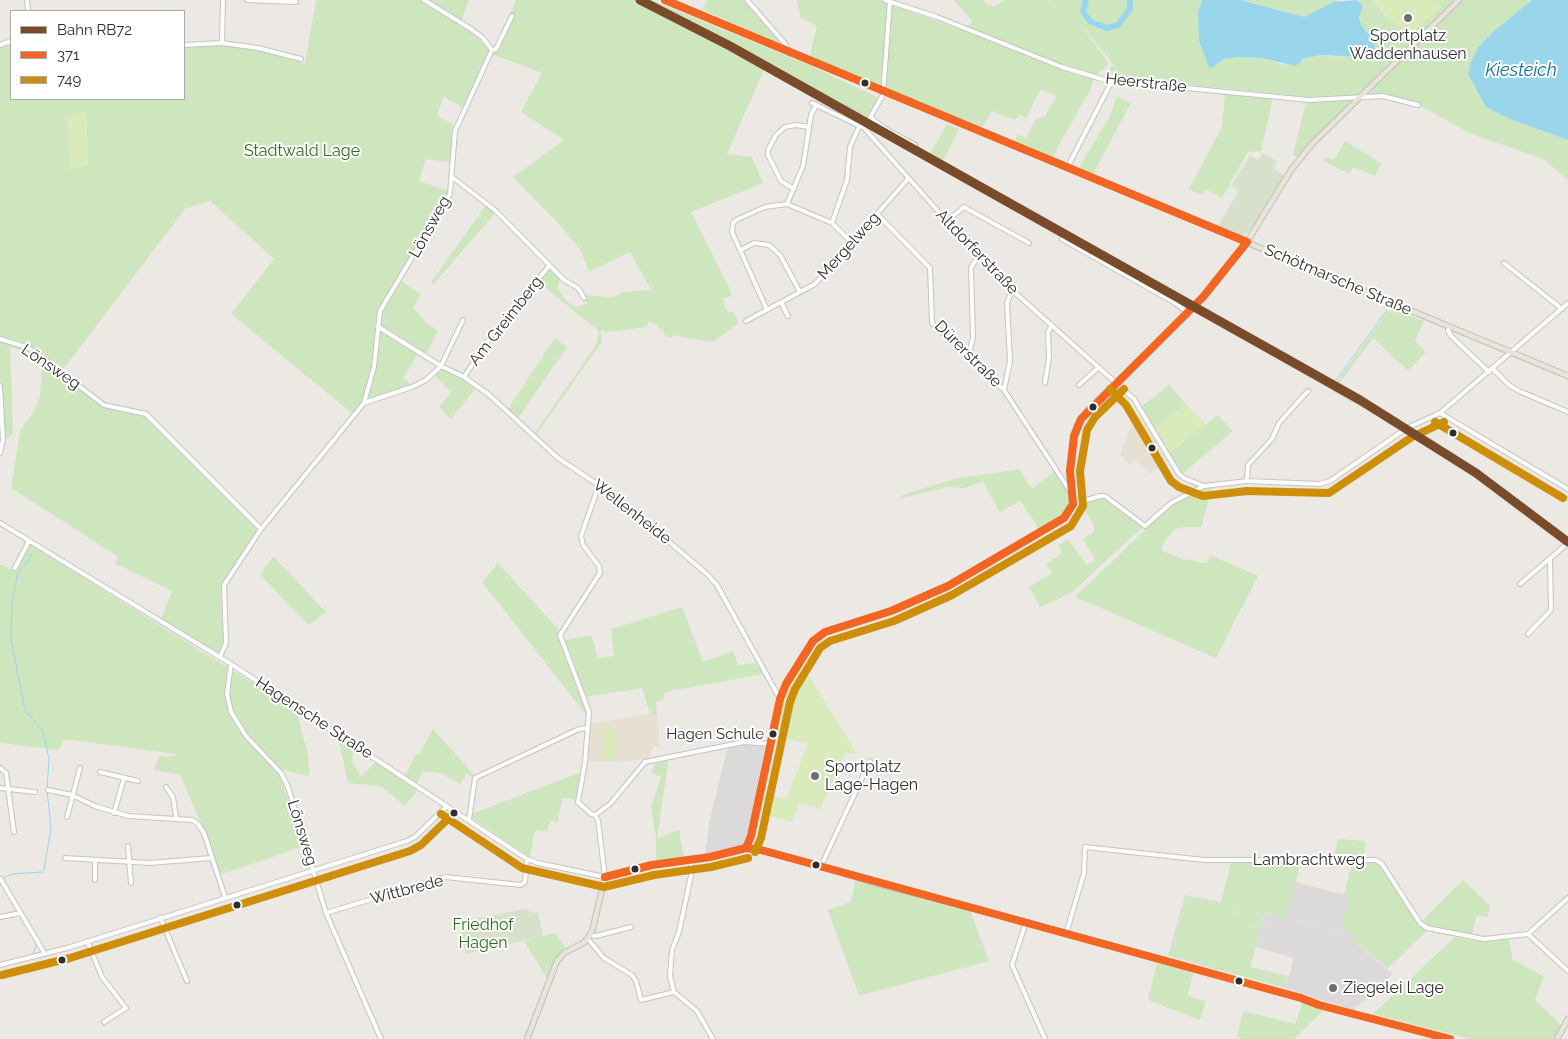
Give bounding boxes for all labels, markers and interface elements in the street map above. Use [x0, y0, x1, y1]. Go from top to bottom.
legend [10, 10, 185, 100]
marker: Sportplatz Waddenhausen [1402, 12, 1414, 24]
text: Bahn RB72 [57, 21, 132, 39]
place label: Sportplatz Waddenhausen [1349, 26, 1467, 64]
text: 371 [57, 46, 79, 64]
water label: Kiesteich [1485, 60, 1557, 82]
street label: Heerstraße [1104, 69, 1188, 97]
text: 749 [57, 71, 81, 89]
unlabelled marker [860, 78, 870, 88]
park label: Stadtwald Lage [244, 141, 360, 161]
street label: Lönsweg [405, 193, 455, 261]
street label: Altdorferstraße [932, 205, 1022, 299]
street label: Mergelweg [814, 208, 884, 284]
street label: Schötmarsche Straße [1261, 240, 1415, 320]
street label: Am Greimberg [465, 272, 547, 370]
street label: Dürerstraße [930, 316, 1006, 392]
street label: Lönsweg [18, 340, 84, 394]
unlabelled marker [1088, 402, 1098, 412]
unlabelled marker [1448, 428, 1458, 438]
unlabelled marker [1147, 443, 1157, 453]
street label: Wellenheide [589, 475, 675, 549]
street label: Hagensche Straße [252, 673, 376, 763]
place label: Hagen Schule [666, 725, 764, 743]
marker: Hagen Schule [768, 729, 778, 739]
place label: Sportplatz Lage-Hagen [825, 757, 918, 795]
marker: Sportplatz Lage-Hagen [809, 770, 821, 782]
street label: Lönsweg [283, 798, 321, 868]
unlabelled marker [449, 808, 459, 818]
street label: Lambrachtweg [1253, 850, 1365, 870]
unlabelled marker [811, 860, 821, 870]
unlabelled marker [630, 864, 640, 874]
street label: Wittbrede [368, 871, 446, 909]
unlabelled marker [232, 900, 242, 910]
park label: Friedhof Hagen [452, 915, 514, 953]
unlabelled marker [57, 955, 67, 965]
unlabelled marker [1234, 976, 1244, 986]
place label: Ziegelei Lage [1343, 978, 1444, 998]
marker: Ziegelei Lage [1327, 982, 1339, 994]

